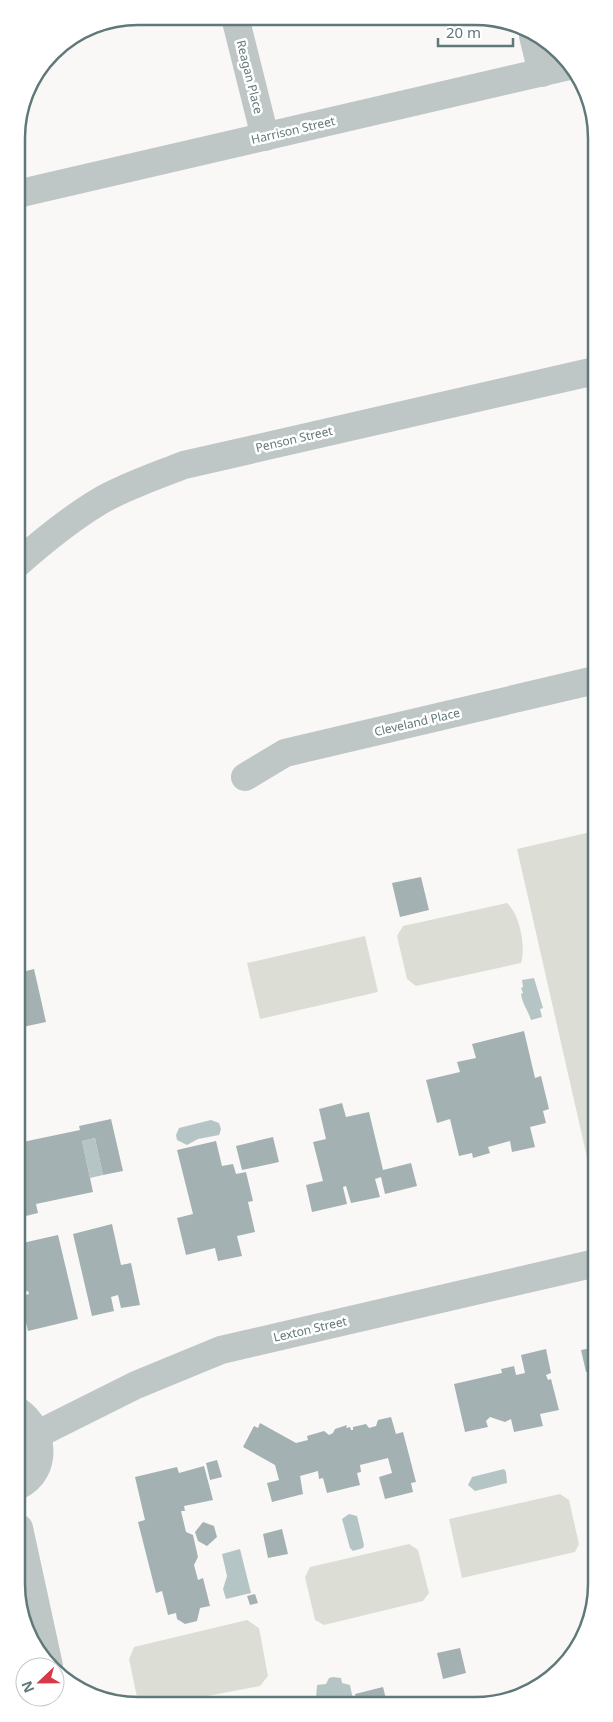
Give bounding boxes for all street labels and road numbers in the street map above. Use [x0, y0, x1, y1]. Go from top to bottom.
street label: Reagan Place [233, 38, 267, 116]
street label: Harrison Street [249, 112, 337, 148]
street label: Penson Street [254, 422, 335, 456]
street label: Cleveland Place [372, 704, 462, 740]
street label: Lexton Street [272, 1312, 349, 1346]

